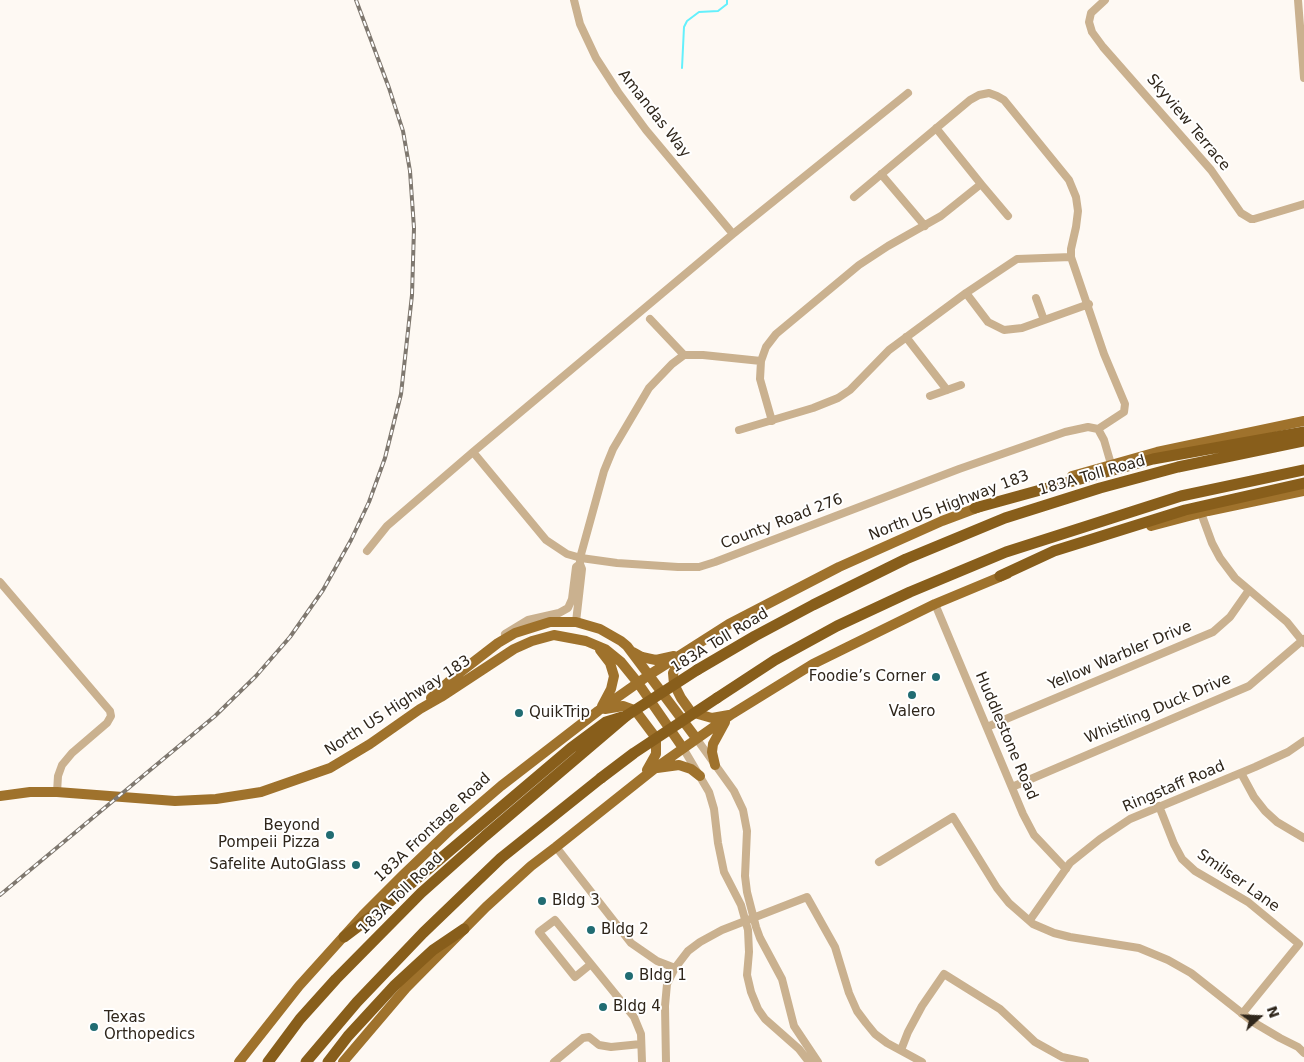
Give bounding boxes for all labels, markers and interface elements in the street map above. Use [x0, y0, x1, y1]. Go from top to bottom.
street label: Amandas Way [614, 66, 694, 162]
street label: Skyview Terrace [1142, 71, 1234, 175]
street label: 183A Toll Road [1037, 452, 1147, 500]
street label: North US Highway 183 [866, 467, 1032, 545]
street label: County Road 276 [718, 490, 846, 554]
street label: 183A Toll Road [668, 605, 772, 677]
street label: Yellow Warbler Drive [1046, 618, 1194, 694]
street label: North US Highway 183 [322, 652, 474, 760]
place label: Foodie’s Corner [809, 668, 926, 686]
street label: Huddlestone Road [971, 669, 1041, 803]
street label: Whistling Duck Drive [1082, 670, 1234, 748]
marker: Foodie’s Corner [930, 671, 942, 683]
marker: Valero [906, 689, 918, 701]
place label: Valero [889, 703, 935, 721]
place label: QuikTrip [529, 704, 590, 722]
marker: QuikTrip [513, 707, 525, 719]
street label: Ringstaff Road [1120, 757, 1228, 817]
street label: 183A Frontage Road [371, 770, 495, 886]
place label: Beyond Pompeii Pizza [218, 817, 320, 852]
marker: Beyond Pompeii Pizza [324, 829, 336, 841]
street label: Smilser Lane [1193, 846, 1283, 916]
street label: 183A Toll Road [355, 849, 447, 939]
place label: Safelite AutoGlass [209, 856, 346, 874]
marker: Safelite AutoGlass [350, 859, 362, 871]
place label: Bldg 3 [552, 892, 600, 910]
marker: Bldg 3 [536, 895, 548, 907]
place label: Bldg 2 [601, 921, 649, 939]
marker: Bldg 2 [585, 924, 597, 936]
place label: Bldg 1 [639, 967, 687, 985]
marker: Bldg 1 [623, 970, 635, 982]
north arrow [1234, 992, 1284, 1042]
place label: Bldg 4 [613, 998, 661, 1016]
marker: Bldg 4 [597, 1001, 609, 1013]
text: N [1264, 1004, 1283, 1020]
place label: Texas Orthopedics [104, 1009, 195, 1044]
marker: Texas Orthopedics [88, 1021, 100, 1033]

